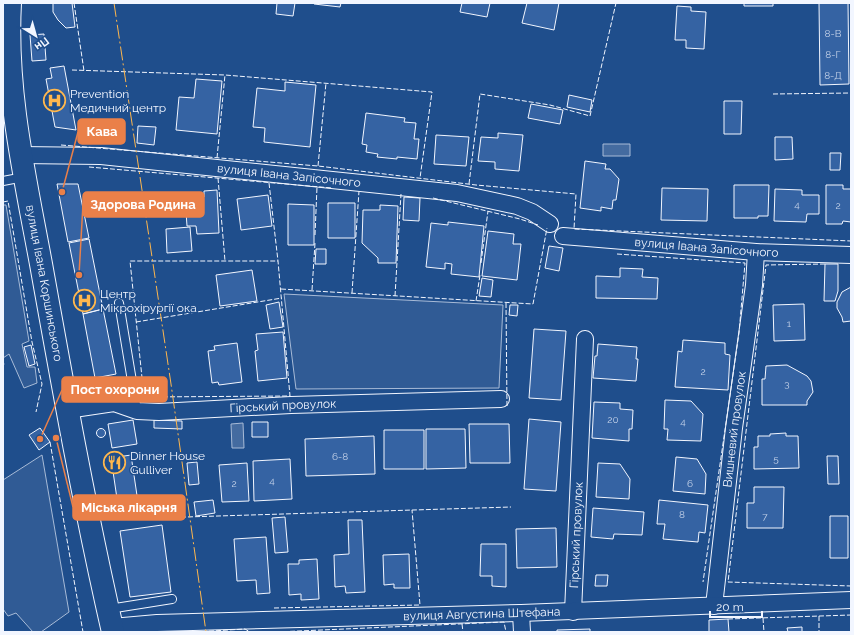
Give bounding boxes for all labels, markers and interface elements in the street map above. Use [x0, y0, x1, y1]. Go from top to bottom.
north arrow [16, 16, 56, 56]
house number: 8-В [825, 28, 842, 39]
text: Пн [32, 34, 51, 53]
house number: 8-Г [825, 49, 841, 60]
house number: 8-Д [824, 70, 842, 81]
place label: Prevention Медичний центр [70, 87, 166, 115]
hospital icon: Prevention Медичний центр [41, 88, 67, 114]
callout: Кава [78, 119, 125, 144]
text: Кава [86, 124, 118, 139]
street label: вулиця Івана Запісочного [217, 161, 361, 190]
callout: Здорова Родина [83, 192, 204, 217]
text: Здорова Родина [90, 197, 196, 212]
house number: 4 [794, 199, 800, 210]
house number: 2 [835, 200, 841, 211]
street label: вулиця Івана Коршинського [23, 204, 65, 363]
street label: вулиця Івана Запісочного [634, 235, 779, 260]
place label: Центр Мікрохірургії ока [100, 287, 197, 315]
hospital icon: Центр Мікрохірургії ока [71, 288, 97, 314]
house number: 1 [787, 318, 792, 329]
house number: 2 [700, 366, 706, 377]
street label: Вишневий провулок [720, 370, 749, 488]
callout: Пост охорони [62, 377, 167, 402]
house number: 3 [784, 378, 790, 389]
text: Пост охорони [71, 382, 159, 397]
street label: Гірський провулок [229, 397, 337, 415]
house number: 20 [607, 414, 619, 425]
house number: 4 [680, 416, 686, 427]
place label: Dinner House Gulliver [130, 449, 205, 477]
restaurant icon: Dinner House Gulliver [102, 450, 128, 476]
house number: 6-8 [332, 451, 348, 462]
house number: 5 [773, 453, 779, 464]
house number: 4 [269, 475, 275, 486]
house number: 2 [231, 478, 237, 489]
house number: 6 [687, 478, 693, 489]
street label: Гірський провулок [567, 481, 586, 589]
callout: Міська лікарня [73, 495, 185, 520]
text: Міська лікарня [81, 500, 177, 515]
house number: 8 [679, 509, 685, 520]
house number: 7 [762, 511, 768, 522]
scale bar [710, 593, 762, 619]
text: 20 m [716, 600, 744, 614]
street label: вулиця Августина Штефана [403, 604, 561, 623]

